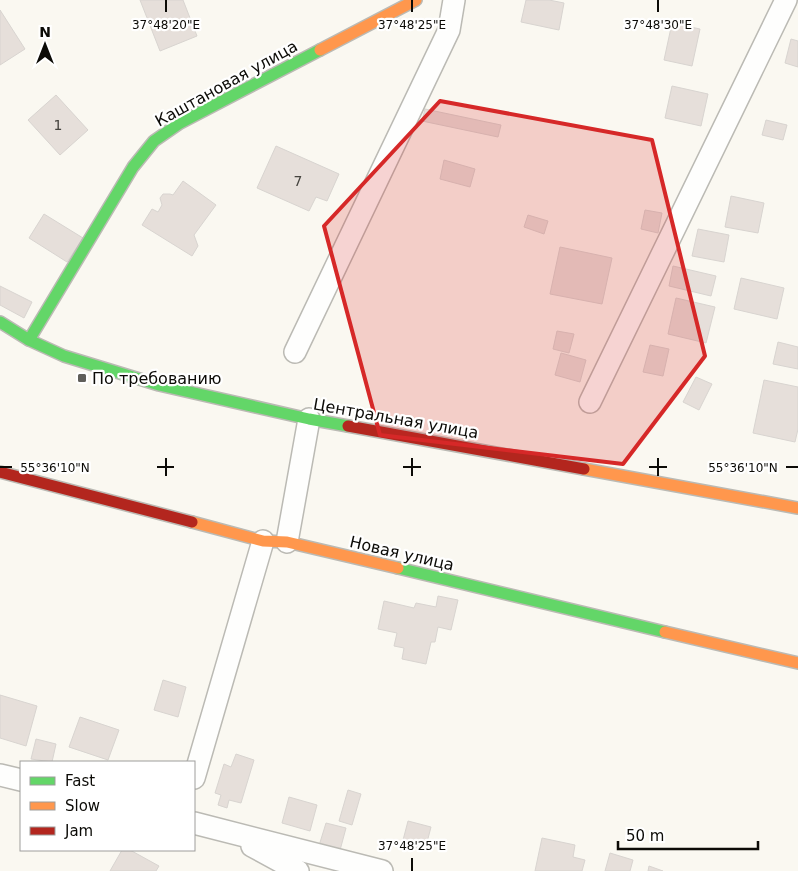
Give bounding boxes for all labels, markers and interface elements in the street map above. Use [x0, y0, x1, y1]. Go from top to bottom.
text: 37°48'20"E [132, 18, 200, 32]
text: 37°48'25"E [378, 18, 446, 32]
text: 37°48'30"E [624, 18, 692, 32]
north arrow [20, 20, 70, 70]
text: N [39, 24, 51, 40]
street label: Каштановая улица [152, 36, 301, 131]
house number: 1 [54, 117, 62, 133]
house number: 7 [294, 173, 302, 189]
place label: По требованию [92, 369, 221, 388]
marker: По требованию [76, 372, 88, 384]
street label: Центральная улица [312, 395, 480, 442]
text: 55°36'10"N [20, 461, 90, 475]
text: 55°36'10"N [708, 461, 778, 475]
street label: Новая улица [348, 532, 456, 575]
legend [20, 761, 195, 851]
text: Fast [65, 772, 95, 790]
text: Slow [65, 797, 100, 815]
scale bar [618, 818, 758, 850]
text: Jam [64, 822, 93, 840]
text: 50 m [626, 827, 664, 845]
text: 37°48'25"E [378, 839, 446, 853]

